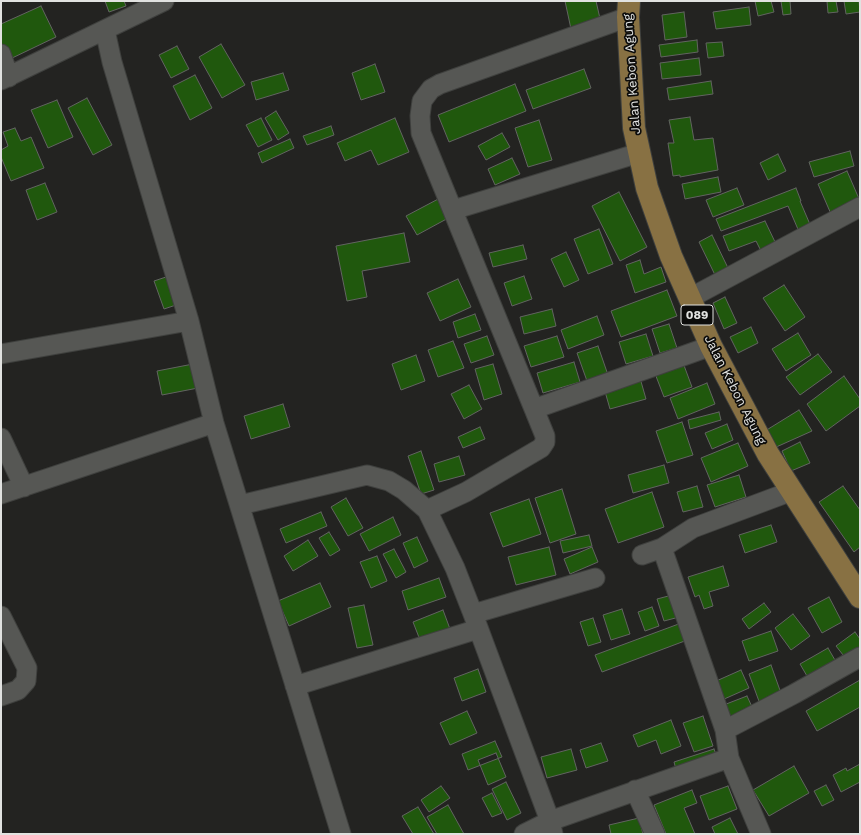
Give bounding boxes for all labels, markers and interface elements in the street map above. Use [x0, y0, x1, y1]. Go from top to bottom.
street label: Jalan Kebon Agung [620, 13, 644, 135]
road number: 089 [681, 305, 713, 325]
street label: Jalan Kebon Agung [701, 333, 769, 447]

